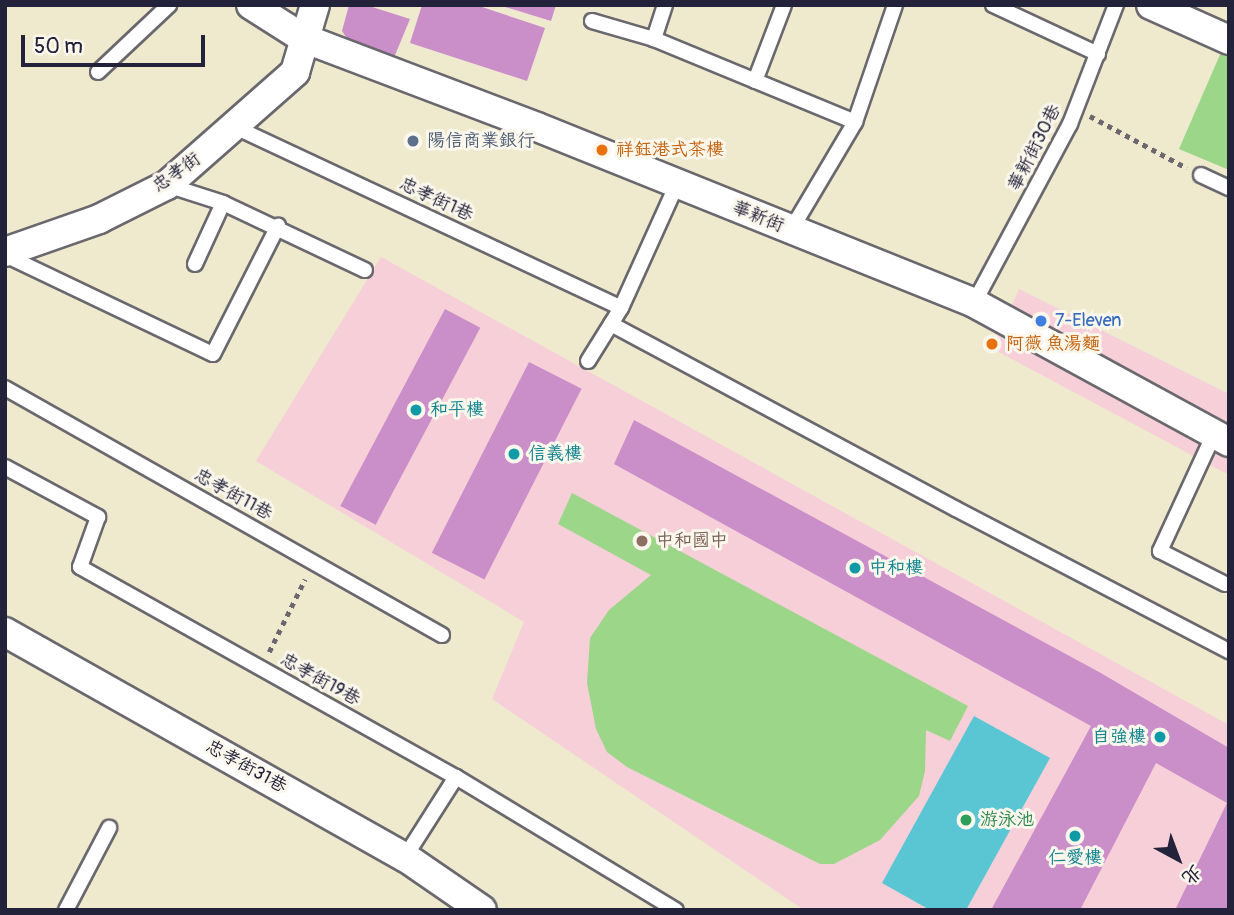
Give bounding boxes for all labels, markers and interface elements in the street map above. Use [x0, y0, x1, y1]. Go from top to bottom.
scale bar [24, 21, 208, 65]
text: 50 m [34, 33, 83, 60]
street label: 華新街30巷 [1004, 101, 1066, 195]
place label: 陽信商業銀行 [427, 130, 535, 152]
marker: 陽信商業銀行 [405, 133, 421, 149]
place label: 祥鈺港式茶樓 [616, 139, 724, 161]
marker: 祥鈺港式茶樓 [594, 142, 610, 158]
street label: 忠孝街 [149, 148, 205, 198]
street label: 忠孝街1巷 [396, 174, 476, 226]
street label: 華新街 [729, 197, 787, 237]
place label: 7-Eleven [1055, 310, 1122, 332]
marker: 7-Eleven [1033, 313, 1049, 329]
place label: 阿薇 魚湯麵 [1006, 333, 1100, 355]
marker: 阿薇 魚湯麵 [984, 336, 1000, 352]
place label: 和平樓 [430, 399, 484, 421]
marker: 和平樓 [408, 402, 424, 418]
place label: 信義樓 [528, 443, 582, 465]
marker: 信義樓 [506, 446, 522, 462]
street label: 忠孝街11巷 [190, 465, 276, 525]
place label: 中和國中 [656, 530, 728, 552]
marker: 中和國中 [634, 533, 650, 549]
place label: 中和樓 [869, 557, 923, 579]
marker: 中和樓 [847, 560, 863, 576]
street label: 忠孝街19巷 [276, 649, 364, 711]
place label: 自強樓 [1092, 726, 1146, 748]
marker: 自強樓 [1152, 729, 1168, 745]
street label: 忠孝街31巷 [202, 736, 290, 798]
place label: 游泳池 [980, 809, 1034, 831]
marker: 游泳池 [958, 812, 974, 828]
north arrow [1143, 824, 1213, 894]
marker: 仁愛樓 [1067, 828, 1083, 844]
place label: 仁愛樓 [1048, 847, 1102, 869]
text: 北 [1177, 860, 1207, 890]

